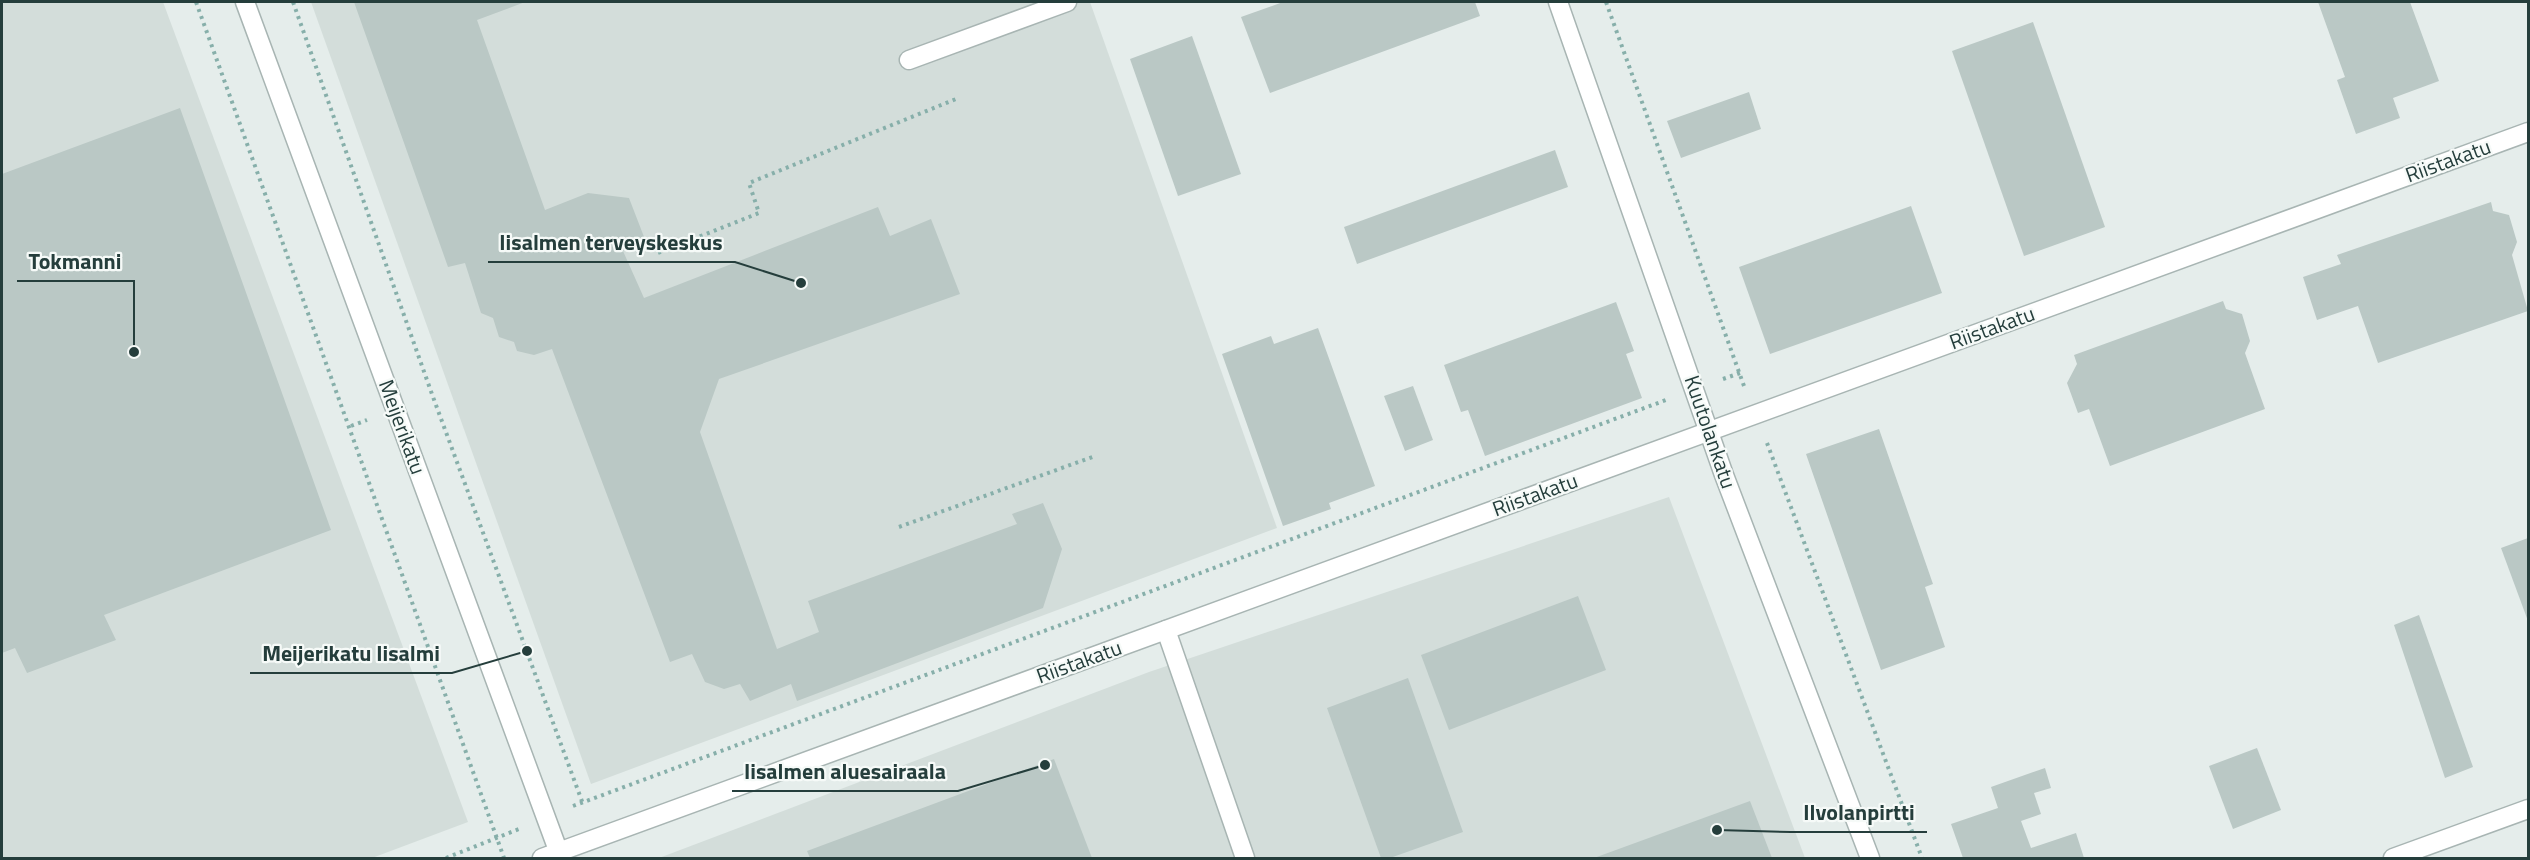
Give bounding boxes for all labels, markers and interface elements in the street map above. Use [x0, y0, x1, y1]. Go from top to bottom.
street label: Riistakatu [2400, 130, 2495, 190]
callout: Iisalmen terveyskeskus [488, 222, 735, 262]
text: Iisalmen terveyskeskus [499, 225, 723, 259]
callout: Tokmanni [17, 241, 134, 281]
text: Tokmanni [29, 244, 121, 278]
street label: Riistakatu [1944, 297, 2039, 357]
street label: Kuutolankatu [1677, 371, 1745, 493]
street label: Meijerikatu [371, 375, 435, 479]
street label: Riistakatu [1487, 464, 1582, 524]
street label: Riistakatu [1031, 631, 1126, 691]
callout: Meijerikatu Iisalmi [250, 633, 452, 673]
text: Meijerikatu Iisalmi [262, 636, 440, 670]
callout: Iisalmen aluesairaala [732, 751, 958, 791]
text: Iisalmen aluesairaala [744, 754, 946, 788]
callout: Ilvolanpirtti [1791, 792, 1927, 832]
text: Ilvolanpirtti [1803, 795, 1915, 829]

